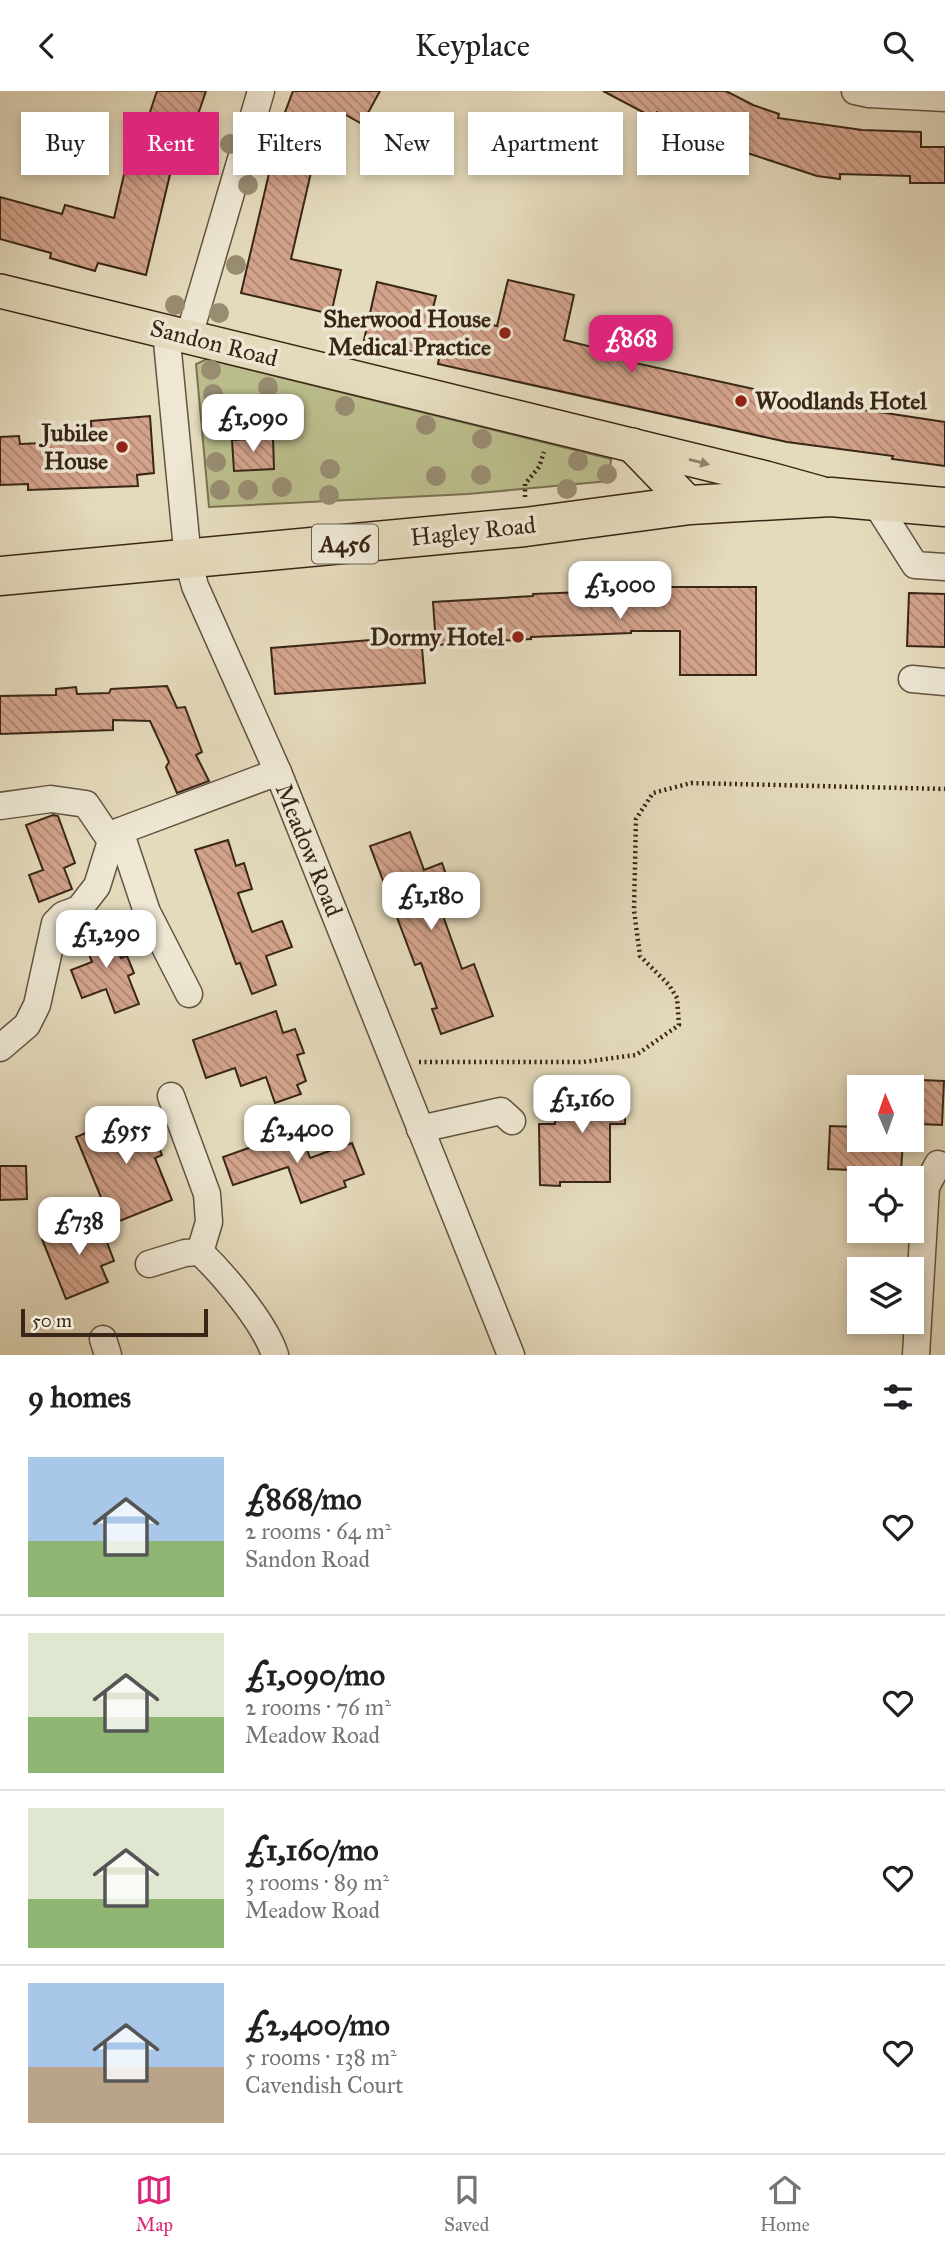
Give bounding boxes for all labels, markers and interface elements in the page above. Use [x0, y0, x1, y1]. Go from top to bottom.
text: Keyplace [415, 26, 530, 65]
icon: back [28, 27, 66, 65]
icon: search [879, 27, 917, 65]
chip: Buy [21, 112, 109, 175]
chip: Rent [123, 112, 219, 175]
chip: Filters [233, 112, 346, 175]
chip: New [360, 112, 454, 175]
chip: Apartment [468, 112, 623, 175]
chip: House [637, 112, 749, 175]
place label: Sherwood House Medical Practice [323, 304, 491, 362]
street label: Sandon Road [147, 313, 281, 373]
pin: £868 [590, 315, 672, 375]
text: £868 [605, 324, 657, 352]
marker: Sherwood House Medical Practice [497, 325, 513, 341]
place label: Woodlands Hotel [755, 386, 927, 416]
marker: Woodlands Hotel [733, 393, 749, 409]
pin: £1,090 [196, 395, 310, 454]
text: £1,090 [218, 403, 288, 431]
place label: Jubilee House [38, 418, 108, 476]
marker: Jubilee House [114, 439, 130, 455]
one-way arrow [688, 457, 710, 468]
street label: Hagley Road [409, 510, 537, 552]
road number: A456 [312, 524, 378, 563]
pin: £1,000 [563, 561, 677, 621]
text: £1,000 [584, 570, 656, 598]
place label: Dormy Hotel [370, 622, 505, 652]
marker: Dormy Hotel [510, 629, 526, 645]
street label: Meadow Road [269, 779, 349, 921]
pin: £1,180 [374, 873, 488, 932]
text: £1,180 [398, 881, 464, 909]
pin: £1,290 [49, 911, 163, 970]
text: £1,290 [72, 919, 140, 947]
pin: £1,160 [525, 1075, 639, 1135]
north arrow [847, 1075, 924, 1151]
map controls [847, 1075, 924, 1334]
text: £1,160 [549, 1084, 615, 1112]
pin: £2,400 [240, 1105, 354, 1165]
pin: £955 [85, 1107, 167, 1166]
text: £2,400 [260, 1114, 334, 1142]
text: £955 [101, 1115, 151, 1143]
button: locate [847, 1166, 924, 1243]
pin: £738 [38, 1197, 120, 1257]
text: £738 [54, 1206, 104, 1234]
button: layers [847, 1257, 924, 1334]
scale bar [21, 1306, 208, 1338]
text: 50 m [32, 1309, 72, 1332]
icon: filters [879, 1378, 917, 1416]
text: 9 homes [28, 1379, 131, 1415]
text: £868/mo [245, 1481, 362, 1517]
icon: home [84, 1485, 168, 1569]
icon: heart [879, 1508, 917, 1546]
text: 2 rooms · 64 m² [245, 1517, 391, 1545]
text: Sandon Road [245, 1545, 370, 1573]
text: £1,090/mo [245, 1657, 385, 1693]
icon: home [84, 1661, 168, 1745]
icon: heart [879, 1684, 917, 1722]
text: 2 rooms · 76 m² [245, 1693, 391, 1721]
text: Meadow Road [245, 1721, 380, 1749]
text: £1,160/mo [245, 1832, 379, 1868]
icon: home [84, 1836, 168, 1920]
icon: heart [879, 1859, 917, 1897]
text: 3 rooms · 89 m² [245, 1868, 389, 1896]
text: Meadow Road [245, 1896, 380, 1924]
text: £2,400/mo [245, 2007, 390, 2043]
icon: home [84, 2011, 168, 2095]
icon: heart [879, 2034, 917, 2072]
text: 5 rooms · 138 m² [245, 2043, 397, 2071]
text: Cavendish Court [245, 2071, 403, 2099]
tab: Map [135, 2171, 173, 2236]
tab: Saved [444, 2171, 489, 2236]
tab: Home [760, 2171, 810, 2236]

